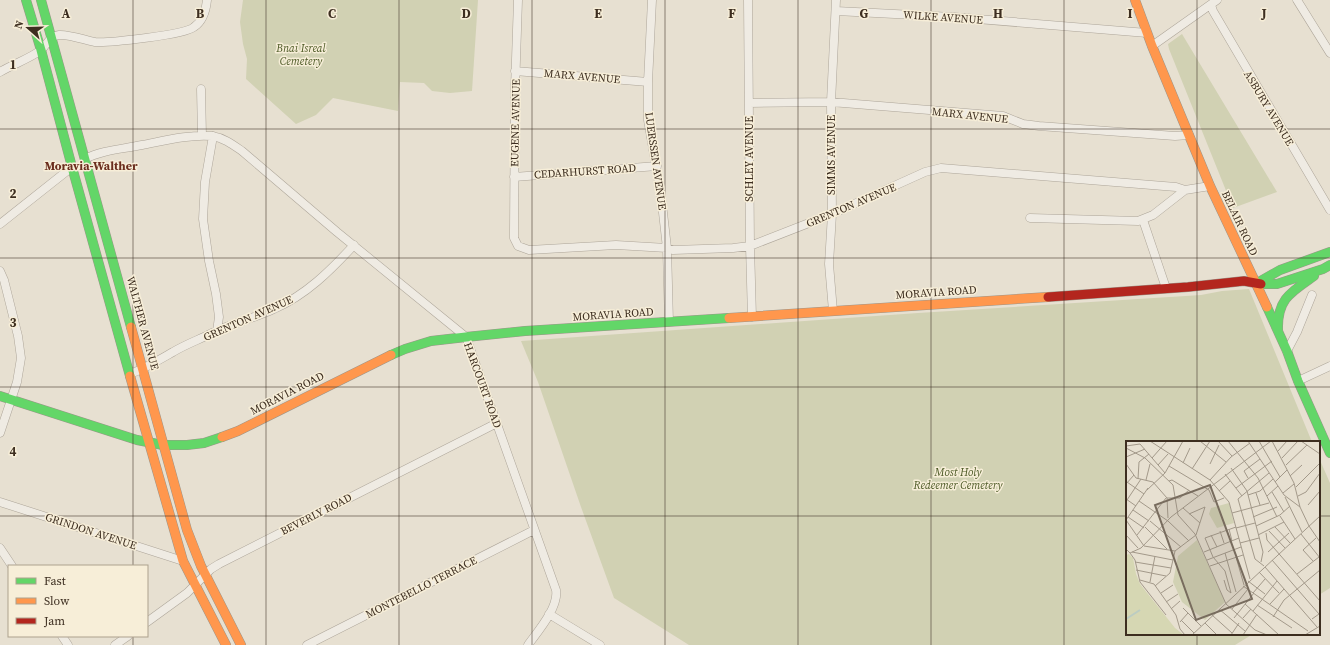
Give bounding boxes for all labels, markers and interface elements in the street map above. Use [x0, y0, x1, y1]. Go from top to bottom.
text: A [62, 5, 71, 22]
text: B [196, 5, 205, 22]
text: C [328, 5, 336, 22]
text: D [461, 5, 471, 22]
text: E [594, 5, 602, 22]
text: F [728, 5, 736, 22]
text: G [860, 5, 869, 22]
text: H [993, 5, 1003, 22]
text: I [1127, 5, 1133, 22]
text: J [1260, 5, 1267, 22]
street label: WILKE AVENUE [903, 7, 984, 28]
north arrow [8, 8, 48, 48]
text: N [11, 18, 27, 31]
park label: Bnai Isreal Cemetery [275, 41, 327, 69]
text: 1 [9, 56, 17, 73]
street label: MARX AVENUE [543, 66, 621, 87]
street label: ASBURY AVENUE [1240, 68, 1297, 149]
street label: EUGENE AVENUE [507, 79, 524, 167]
street label: MARX AVENUE [931, 104, 1009, 127]
street label: LUERSSEN AVENUE [641, 111, 670, 211]
street label: SIMMS AVENUE [824, 115, 839, 195]
street label: SCHLEY AVENUE [742, 116, 757, 202]
district label: Moravia-Walther [44, 158, 138, 174]
street label: CEDARHURST ROAD [533, 160, 637, 183]
street label: GRENTON AVENUE [804, 180, 899, 231]
text: 2 [9, 185, 17, 202]
street label: BELAIR ROAD [1218, 188, 1261, 258]
street label: WALTHER AVENUE [123, 275, 162, 372]
street label: MORAVIA ROAD [895, 282, 977, 303]
street label: GRENTON AVENUE [201, 292, 296, 345]
street label: MORAVIA ROAD [572, 304, 654, 325]
text: 3 [9, 314, 17, 331]
street label: HARCOURT ROAD [460, 340, 505, 430]
street label: MORAVIA ROAD [248, 368, 327, 419]
inset map [1126, 441, 1320, 635]
text: 4 [9, 443, 17, 460]
park label: Most Holy Redeemer Cemetery [913, 465, 1003, 493]
street label: BEVERLY ROAD [278, 490, 355, 539]
street label: GRINDON AVENUE [43, 510, 139, 553]
street label: MONTEBELLO TERRACE [363, 553, 480, 622]
legend [8, 565, 148, 637]
text: Fast [44, 573, 66, 589]
text: Slow [44, 593, 70, 609]
text: Jam [43, 613, 65, 629]

